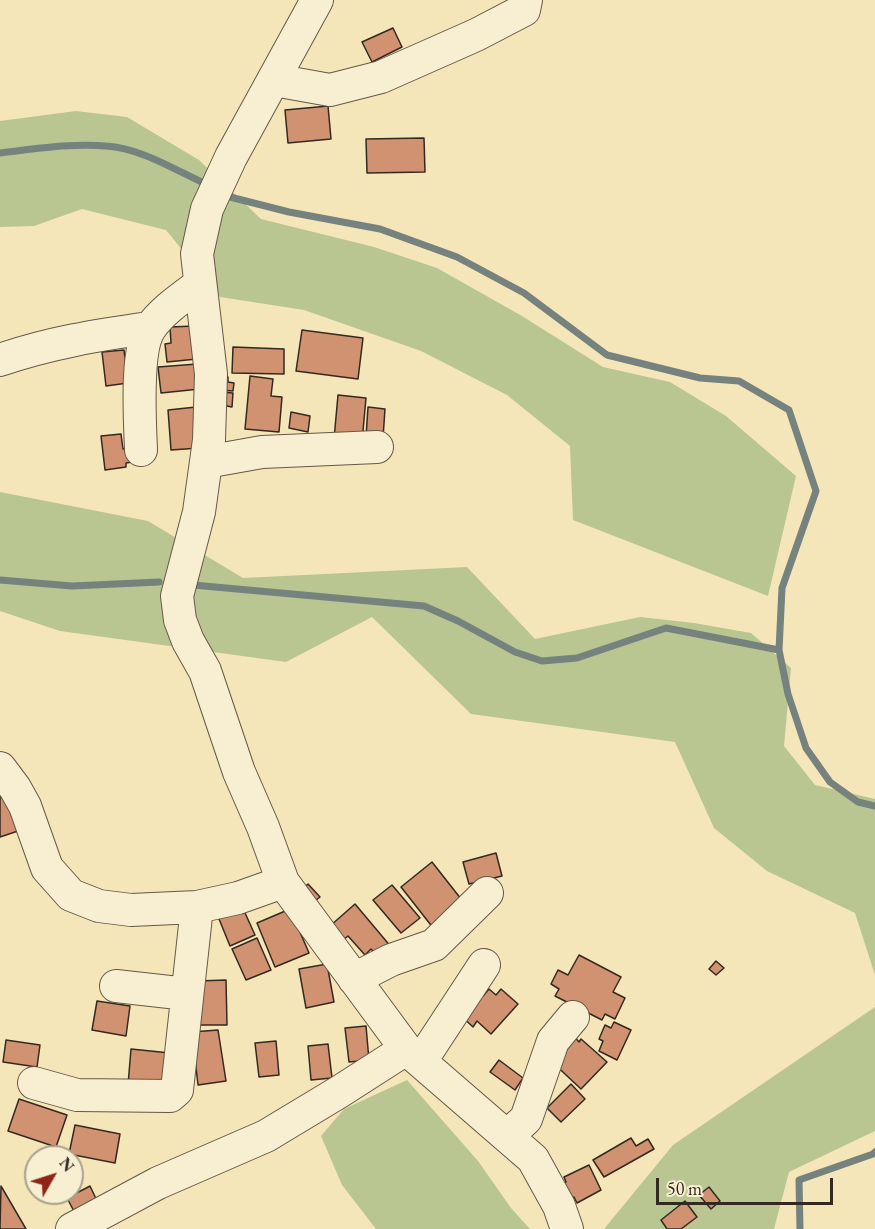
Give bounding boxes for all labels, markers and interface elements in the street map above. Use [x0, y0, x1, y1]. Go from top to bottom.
north arrow [24, 1145, 84, 1205]
text: N [55, 1153, 79, 1176]
scale bar [659, 1166, 836, 1204]
text: 50 m [667, 1177, 702, 1200]

